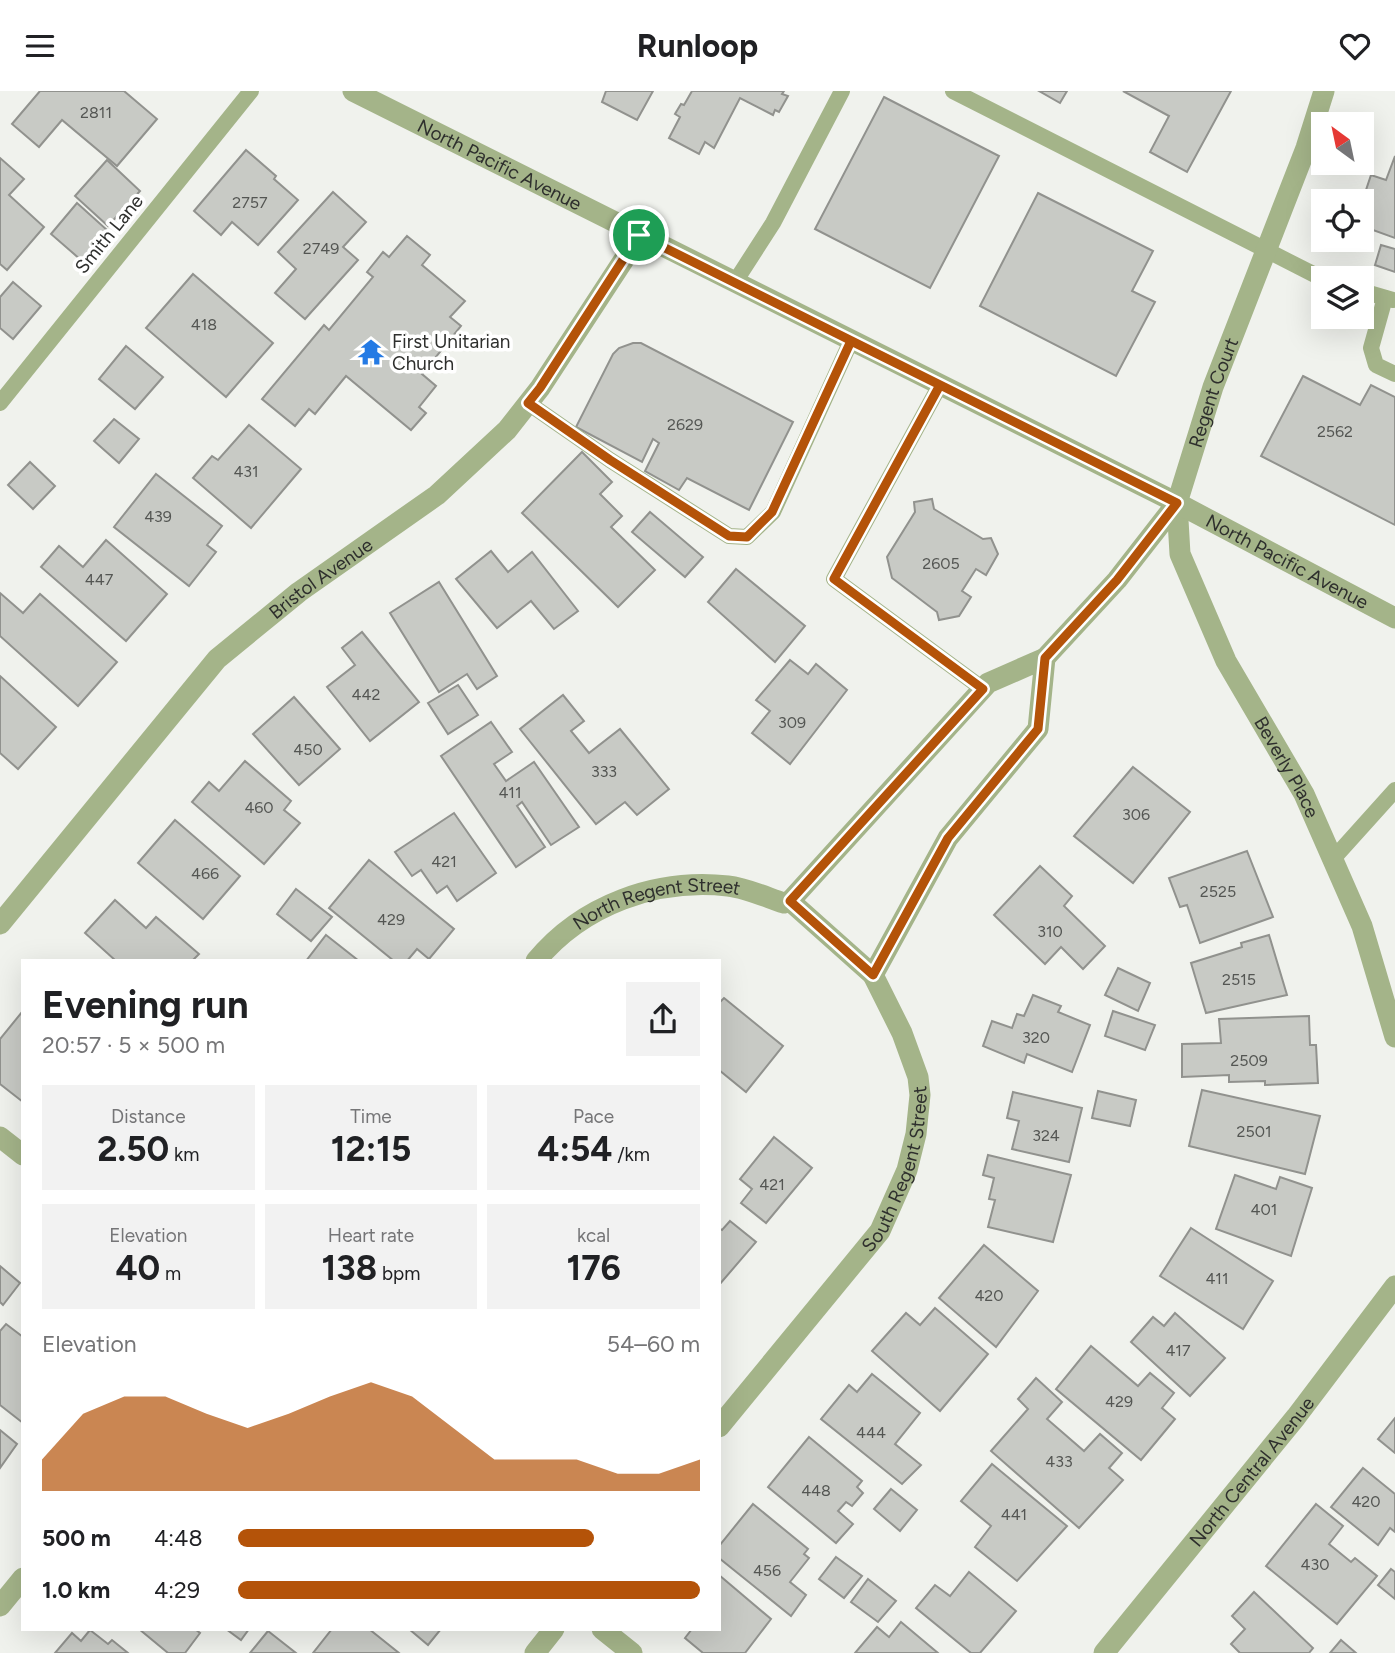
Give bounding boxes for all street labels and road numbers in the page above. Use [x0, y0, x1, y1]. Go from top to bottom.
street label: North Pacific Avenue [414, 114, 586, 215]
street label: Smith Lane [70, 190, 148, 278]
street label: Regent Court [1183, 334, 1243, 450]
street label: North Pacific Avenue [1202, 509, 1373, 614]
street label: Bristol Avenue [264, 533, 377, 624]
street label: Beverly Place [1250, 712, 1324, 821]
street label: North Regent Street [568, 873, 743, 934]
street label: South Regent Street [856, 1085, 932, 1256]
street label: North Central Avenue [1184, 1392, 1319, 1551]

